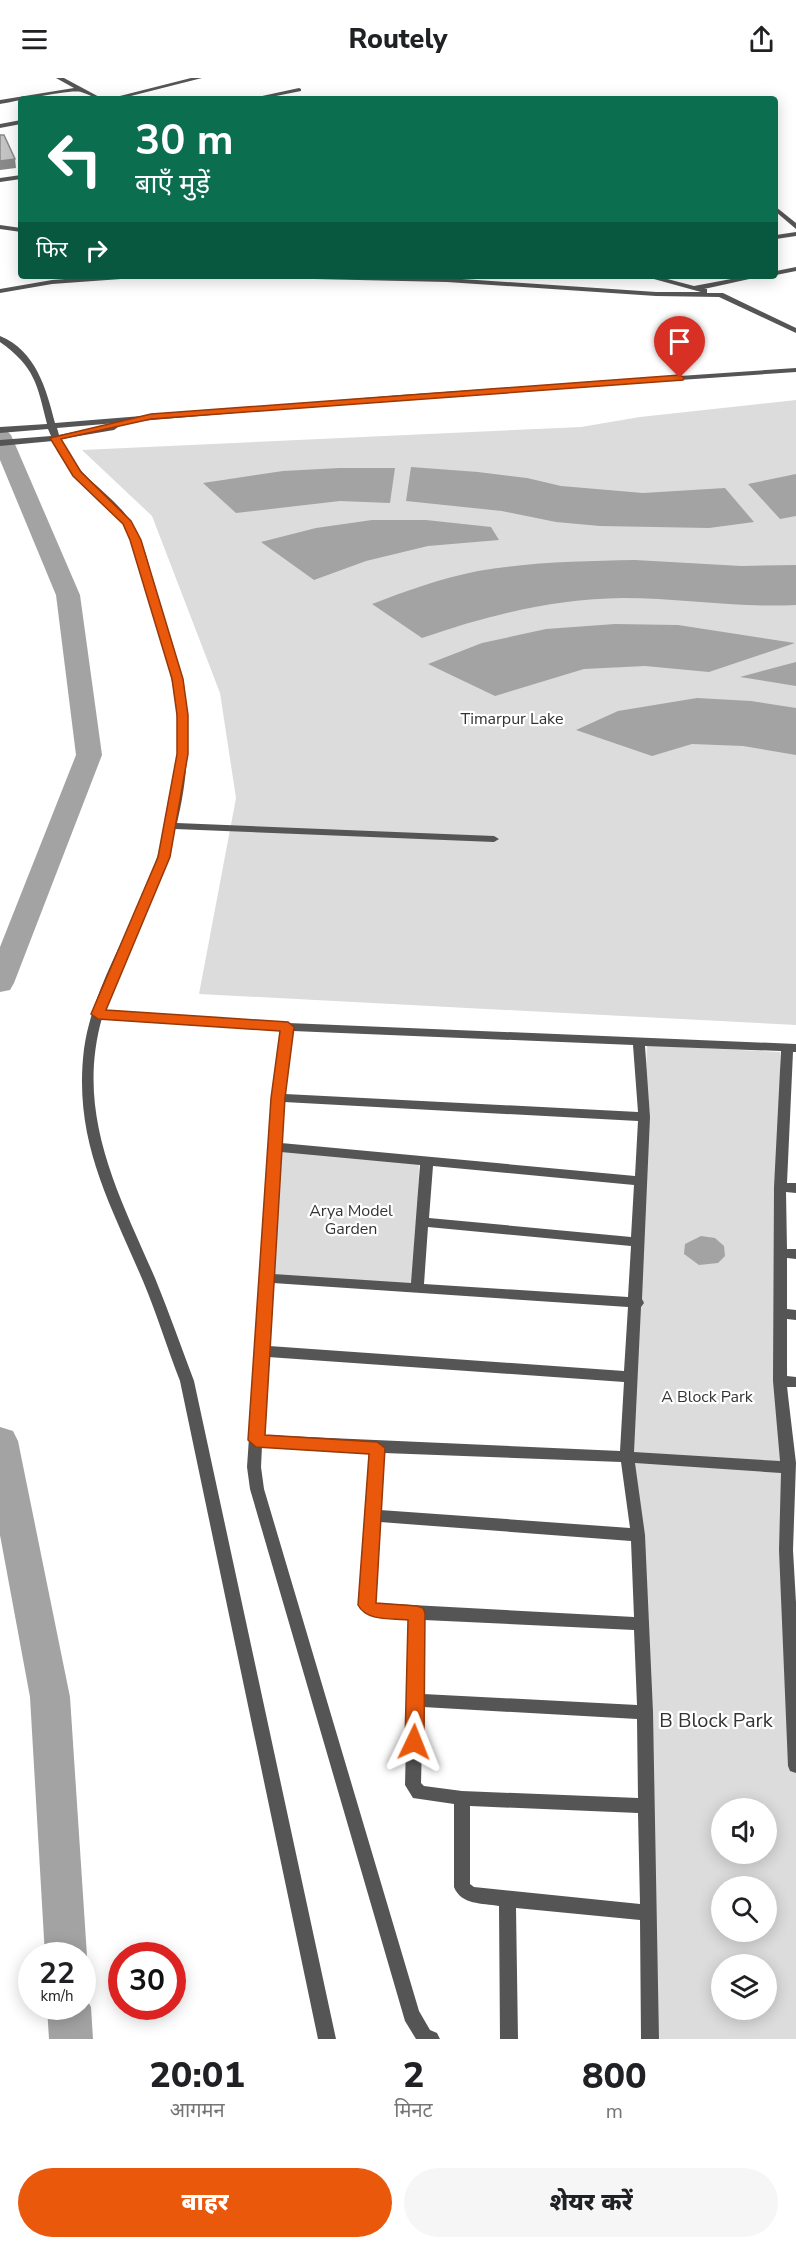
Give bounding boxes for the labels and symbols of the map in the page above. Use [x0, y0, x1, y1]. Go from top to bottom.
pin [654, 316, 705, 378]
park label: Timarpur Lake [461, 708, 563, 730]
park label: Arya Model Garden [309, 1200, 393, 1240]
park label: A Block Park [661, 1386, 754, 1408]
park label: B Block Park [659, 1707, 774, 1734]
position arrow [382, 1710, 446, 1774]
speed limit sign: 30 [108, 1942, 186, 2020]

